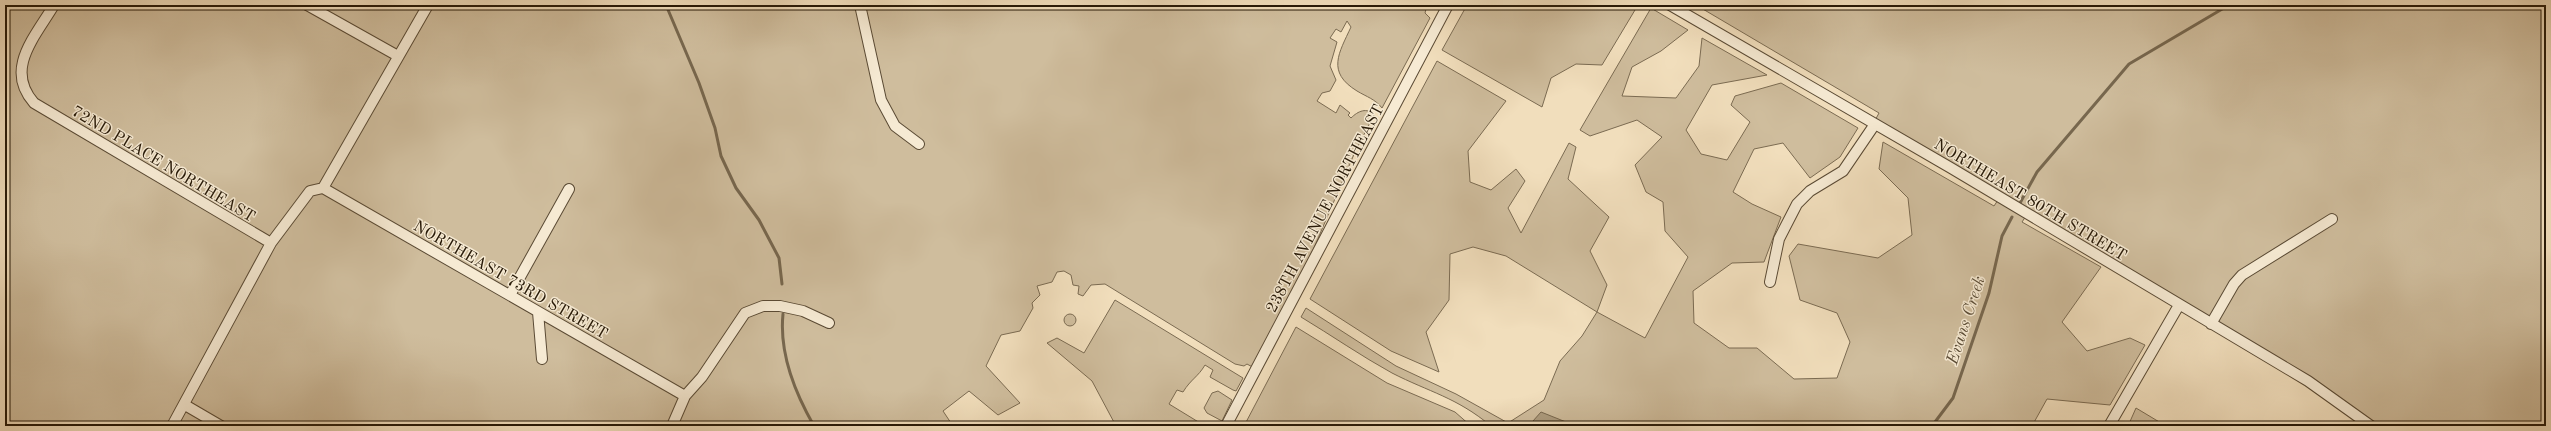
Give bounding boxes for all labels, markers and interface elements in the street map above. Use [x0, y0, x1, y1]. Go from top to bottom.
street label: 238TH AVENUE NORTHEAST [1264, 102, 1388, 316]
street label: 72ND PLACE NORTHEAST [69, 104, 257, 226]
street label: NORTHEAST 80TH STREET [1931, 137, 2129, 265]
street label: NORTHEAST 73RD STREET [410, 218, 610, 343]
water label: Evans Creek [1944, 274, 1989, 368]

